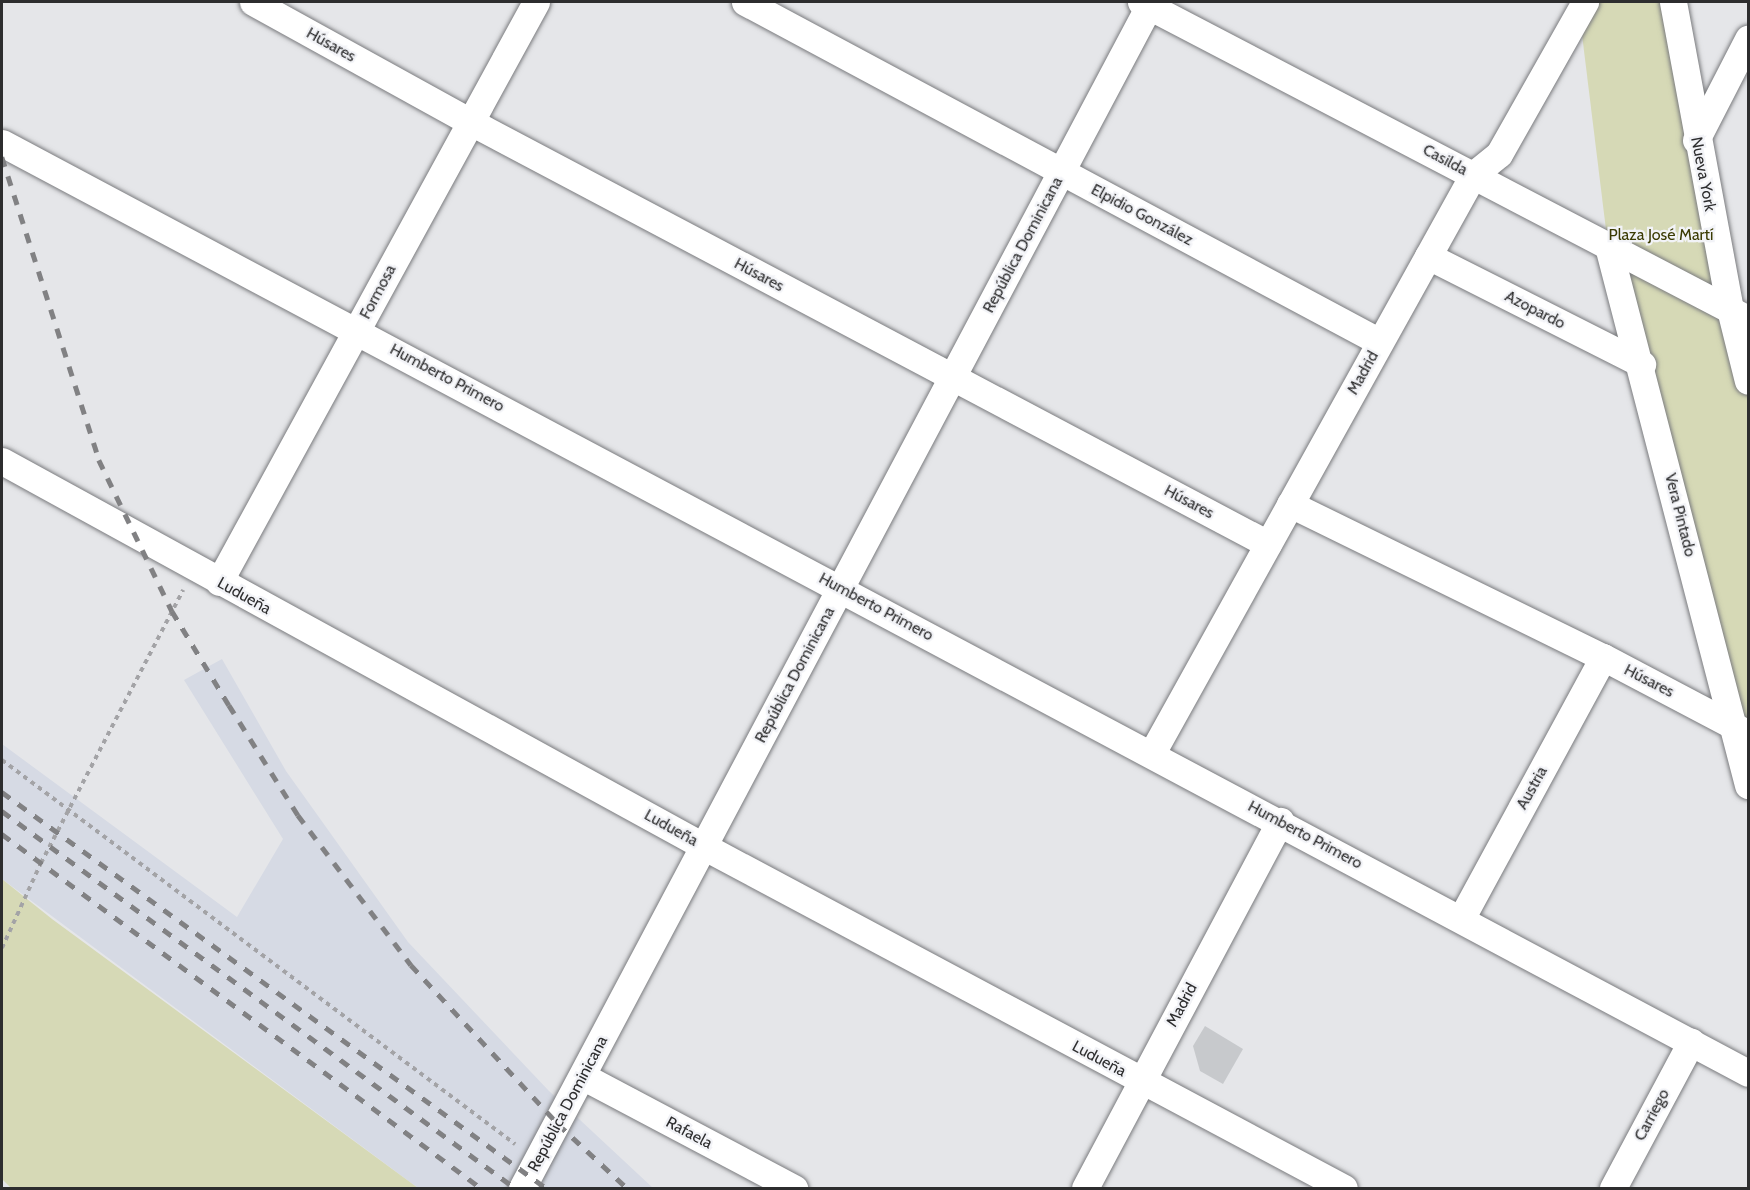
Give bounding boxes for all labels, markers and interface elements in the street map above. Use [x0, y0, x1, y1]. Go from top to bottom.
street label: Húsares [303, 24, 359, 66]
street label: Nueva York [1686, 135, 1720, 213]
street label: Casilda [1419, 140, 1471, 180]
street label: República Dominicana [979, 174, 1067, 316]
street label: Elpidio González [1088, 180, 1196, 250]
park label: Plaza José Martí [1609, 225, 1713, 245]
street label: Húsares [731, 254, 787, 296]
street label: Formosa [356, 262, 400, 322]
street label: Azopardo [1502, 287, 1568, 333]
street label: Humberto Primero [387, 340, 507, 416]
street label: Madrid [1343, 348, 1383, 398]
street label: Vera Pintado [1660, 471, 1700, 559]
street label: Húsares [1161, 481, 1217, 523]
street label: Humberto Primero [816, 569, 936, 645]
street label: Ludueña [214, 573, 274, 619]
street label: República Dominicana [751, 604, 839, 746]
street label: Húsares [1621, 660, 1677, 702]
street label: Austria [1512, 763, 1552, 813]
street label: Humberto Primero [1245, 797, 1365, 873]
street label: Ludueña [641, 805, 701, 851]
street label: Madrid [1163, 980, 1201, 1030]
street label: República Dominicana [524, 1033, 612, 1175]
street label: Ludueña [1069, 1037, 1129, 1081]
street label: Carriego [1630, 1086, 1674, 1144]
street label: Rafaela [663, 1113, 715, 1153]

